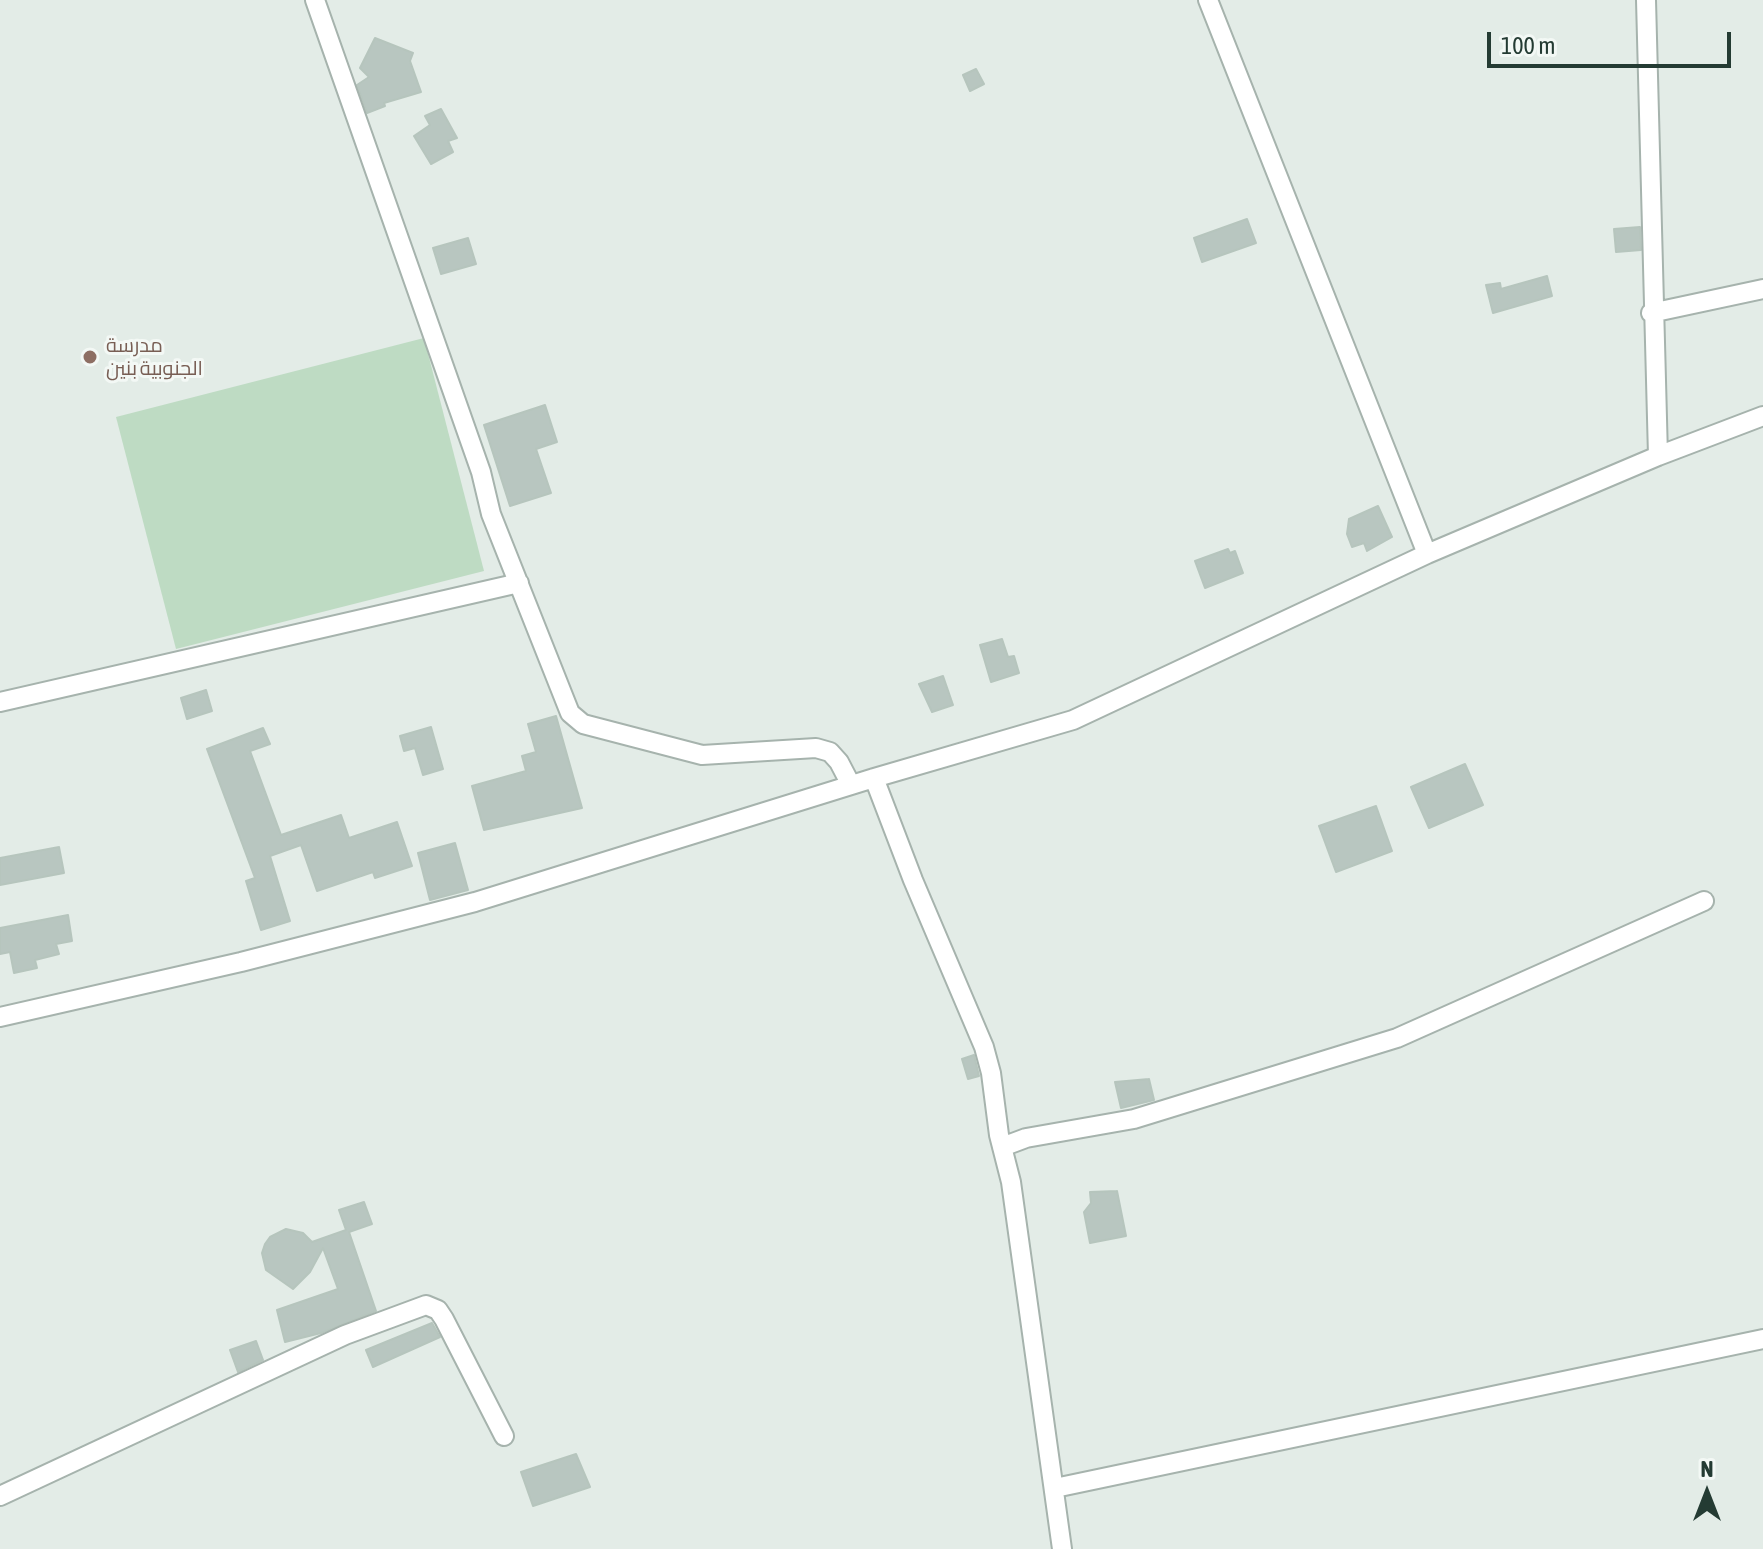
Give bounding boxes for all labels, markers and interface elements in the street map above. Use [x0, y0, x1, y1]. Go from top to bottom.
scale bar [1491, 16, 1735, 66]
text: 100 m [1501, 32, 1555, 59]
place label: مدرسة الجنوبية بنين [106, 334, 203, 381]
marker: مدرسة الجنوبية بنين [81, 348, 99, 366]
north arrow [1667, 1453, 1747, 1533]
text: N [1701, 1456, 1713, 1482]

